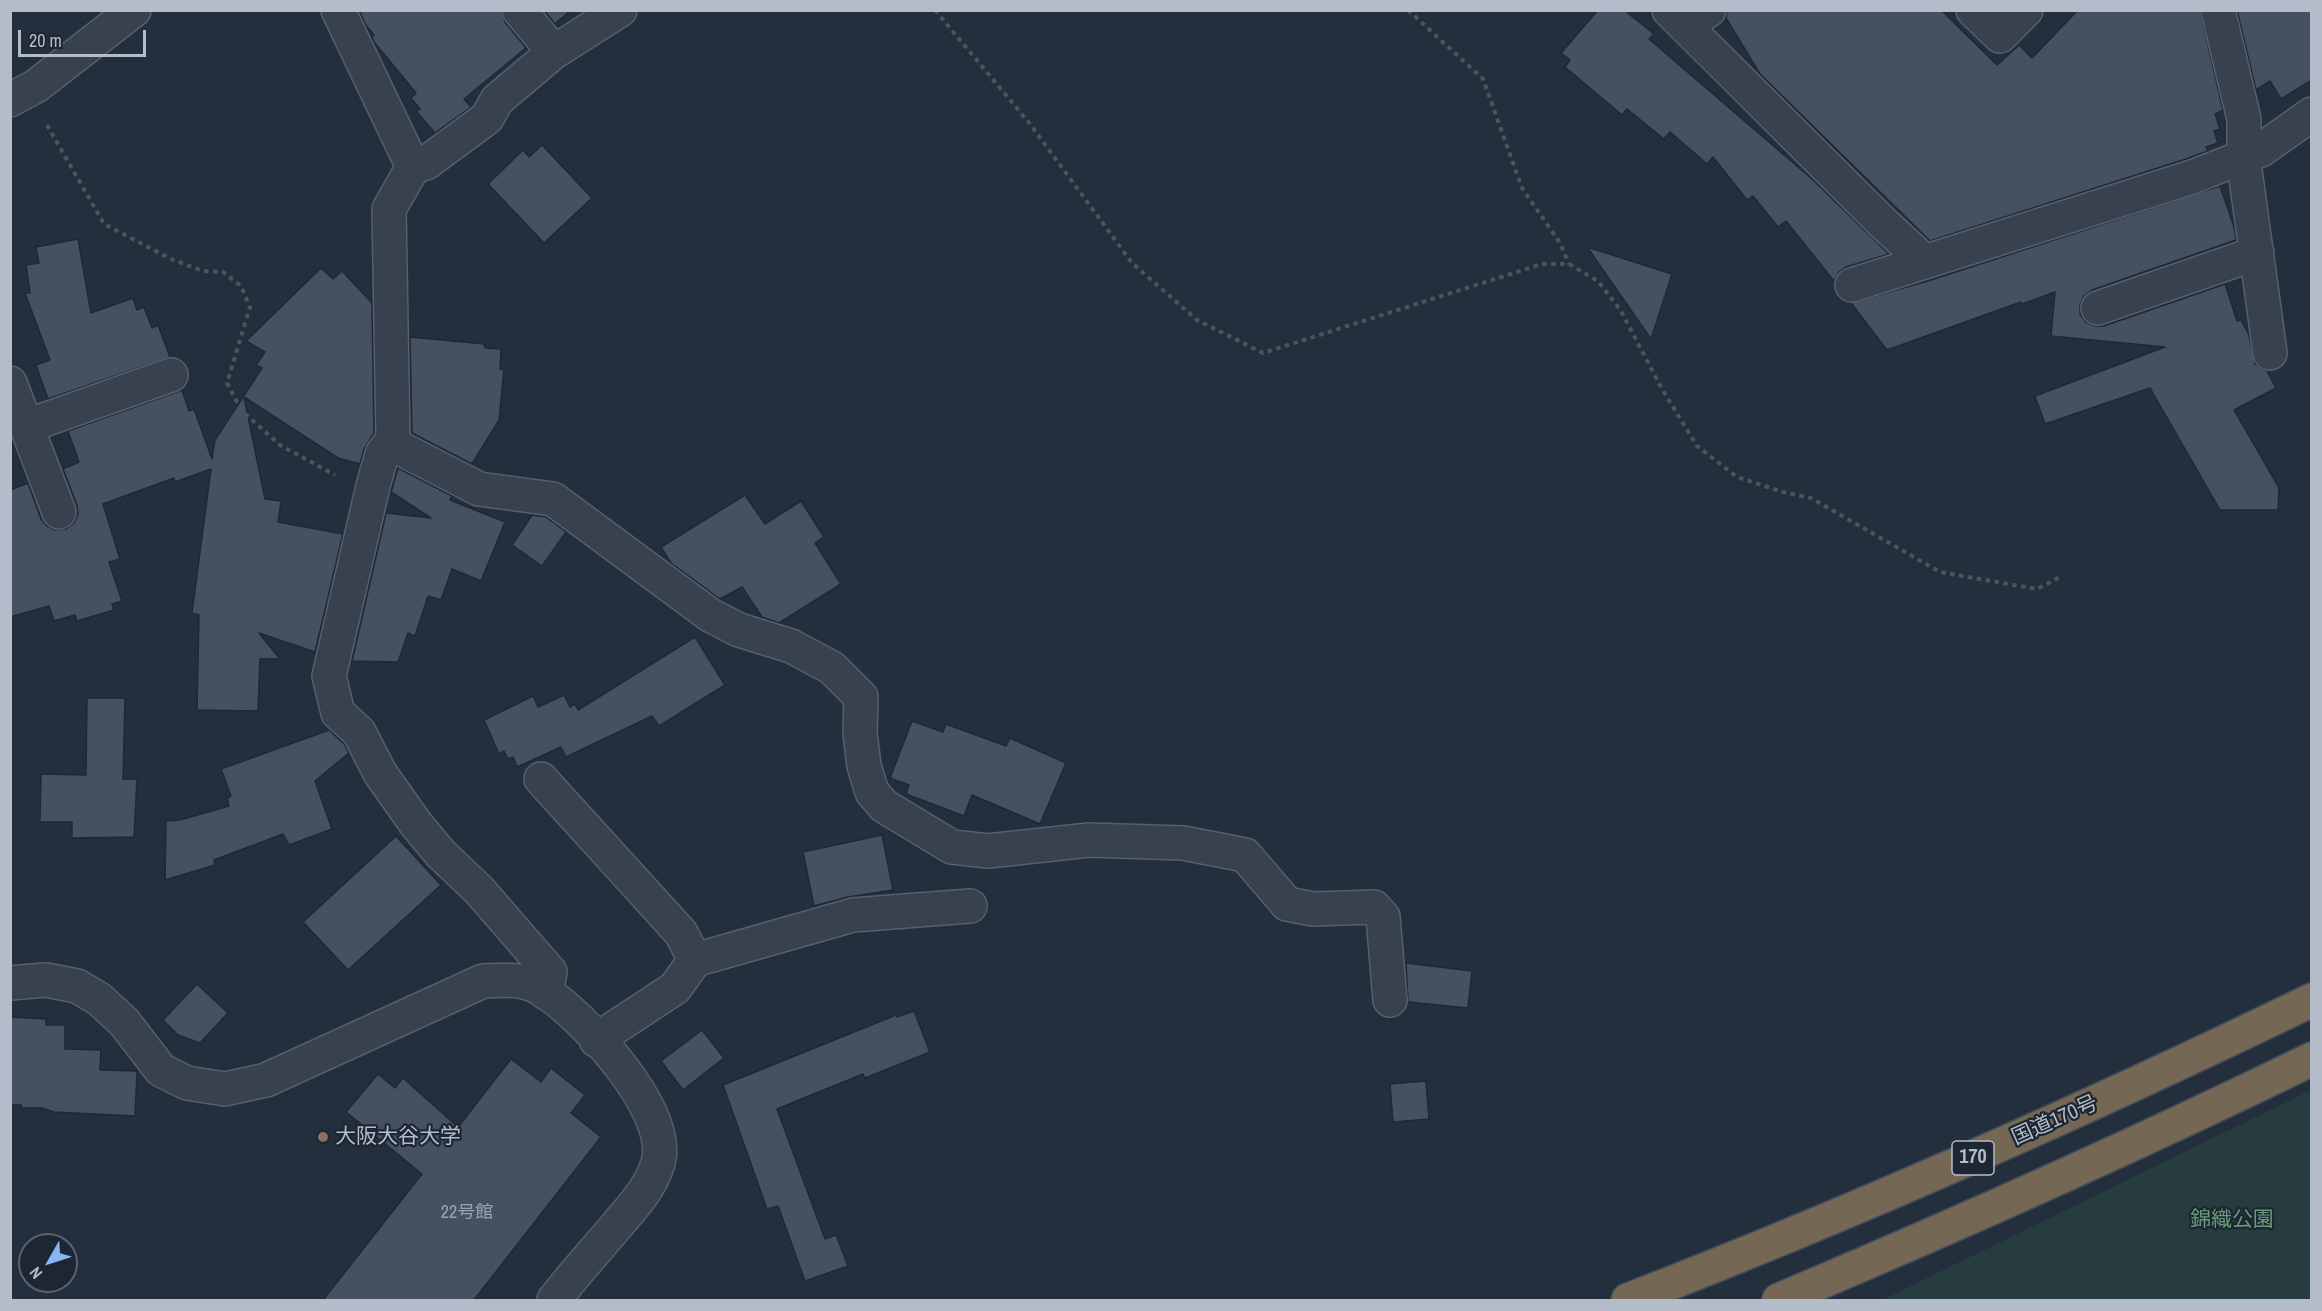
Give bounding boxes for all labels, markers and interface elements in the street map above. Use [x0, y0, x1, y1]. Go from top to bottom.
scale bar [21, 18, 148, 56]
text: 20 m [29, 28, 62, 53]
street label: 国道170号 [2008, 1091, 2102, 1151]
place label: 大阪大谷大学 [335, 1124, 461, 1150]
marker: 大阪大谷大学 [316, 1130, 330, 1144]
road number: 170 [1952, 1141, 1994, 1175]
house number: 22号館 [441, 1202, 493, 1224]
park label: 錦織公園 [2190, 1207, 2274, 1233]
north arrow [18, 1233, 78, 1293]
text: N [24, 1262, 47, 1284]

